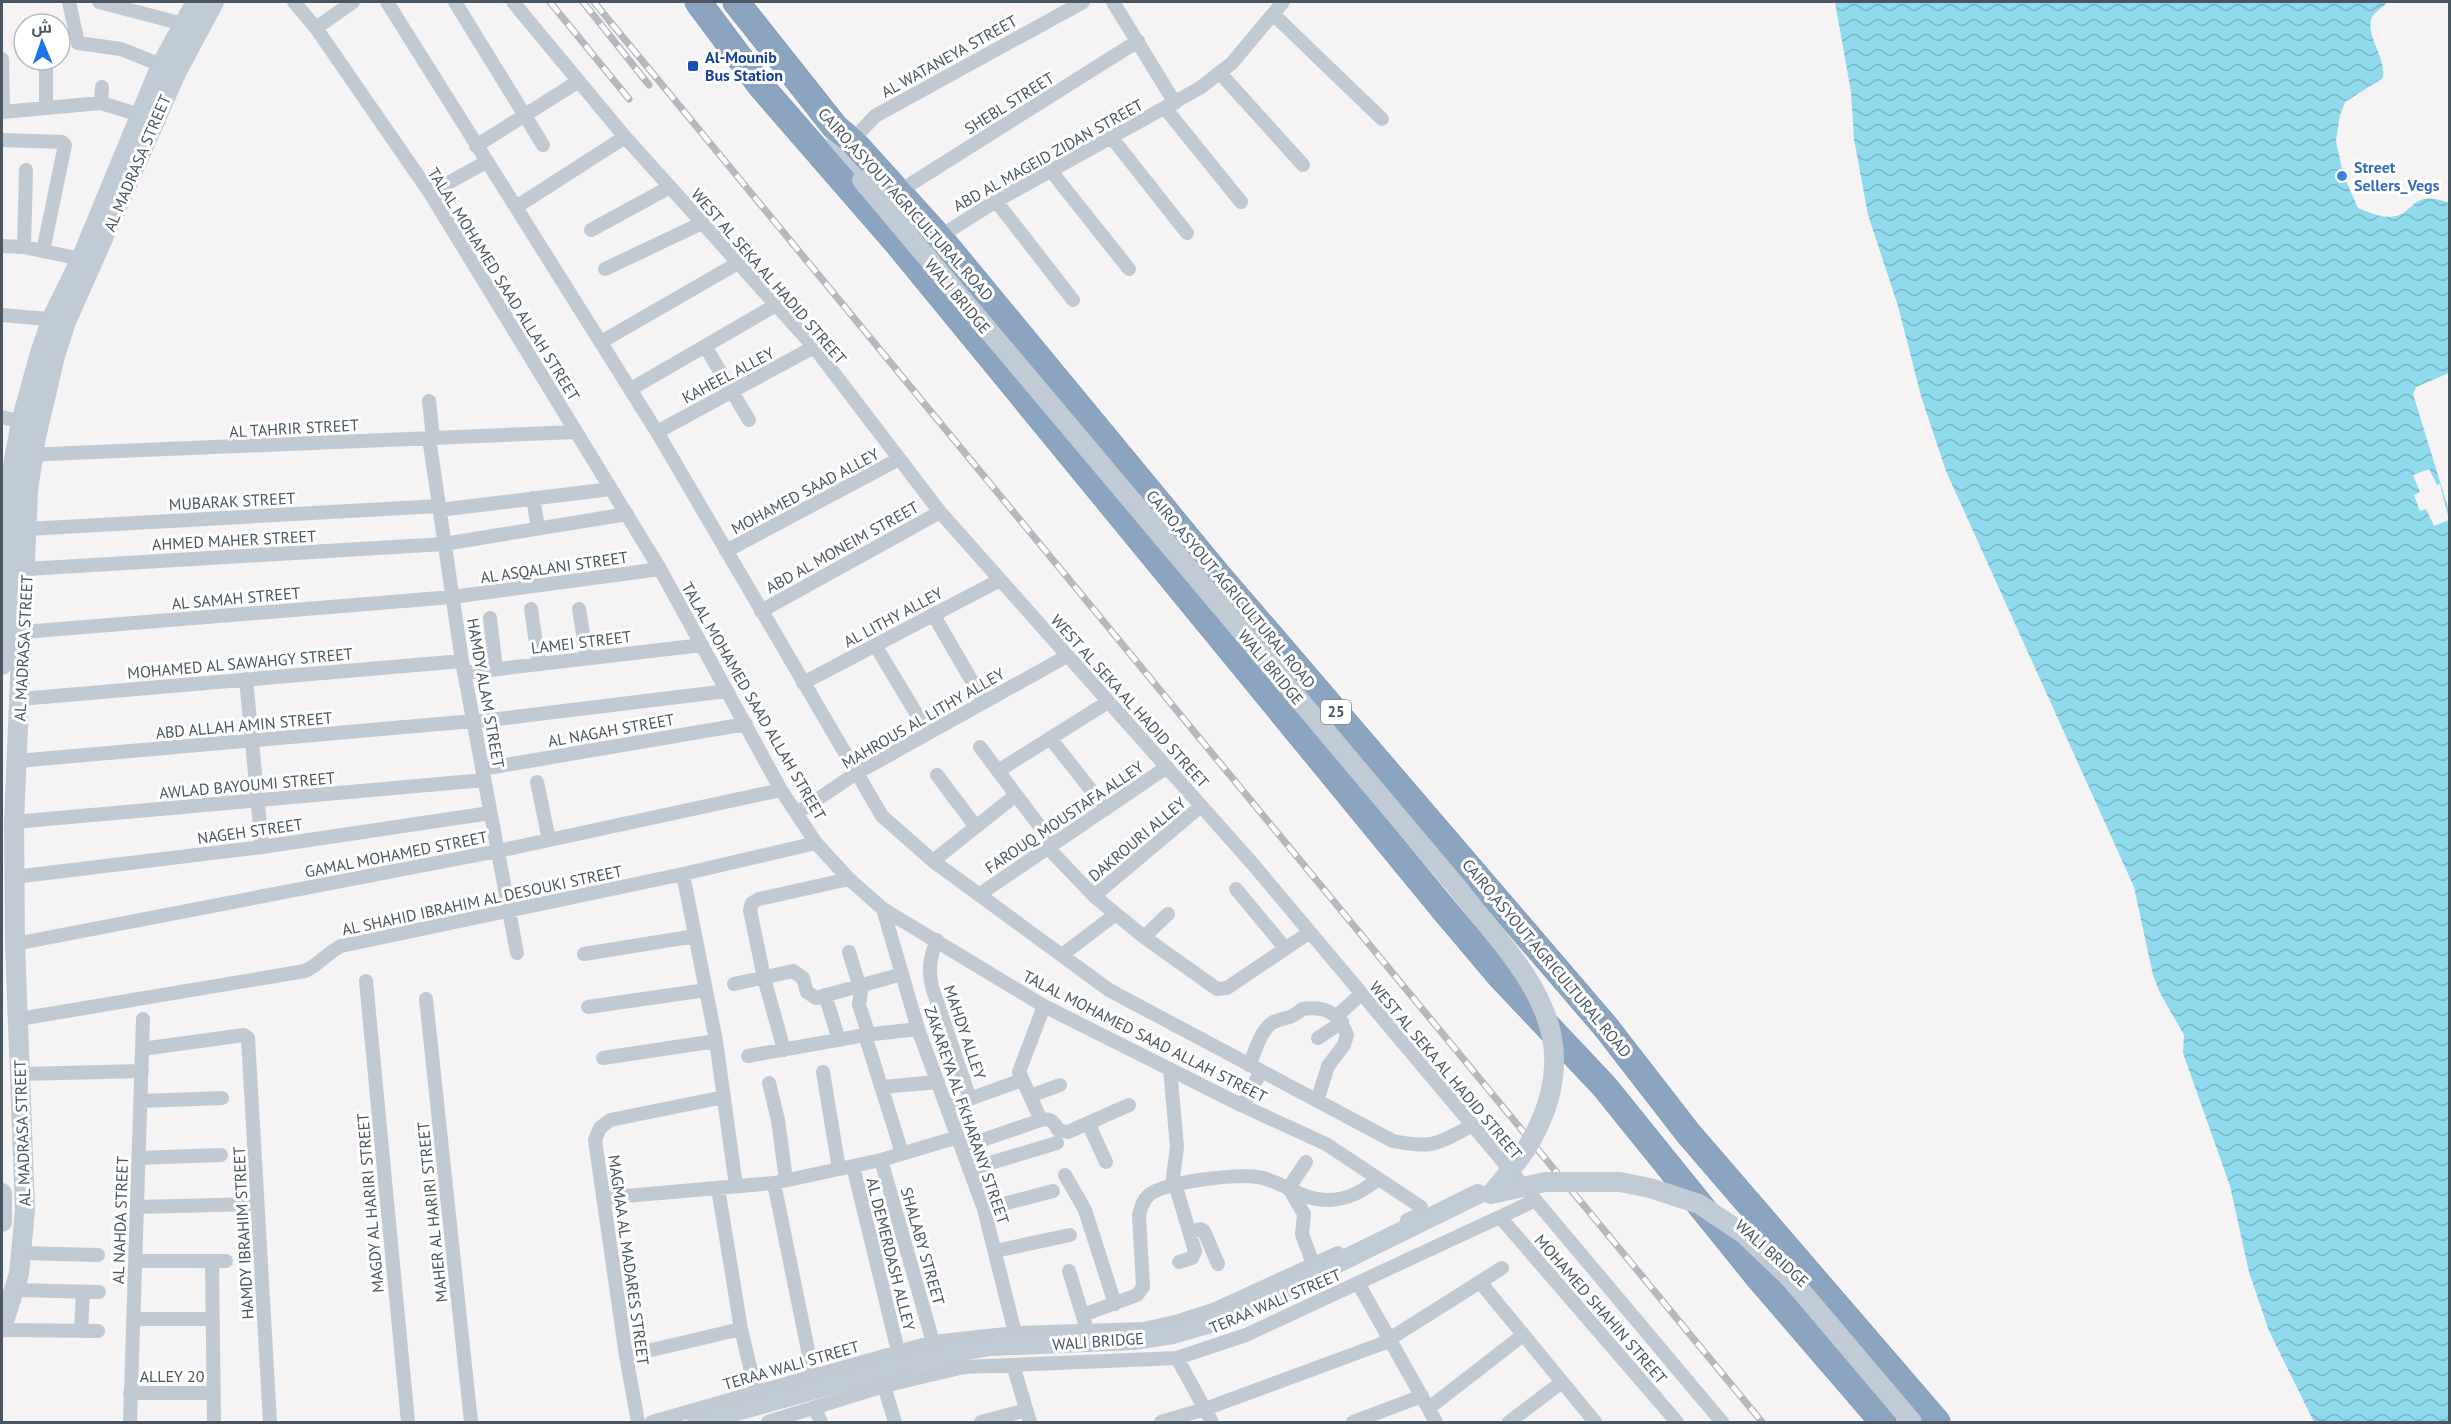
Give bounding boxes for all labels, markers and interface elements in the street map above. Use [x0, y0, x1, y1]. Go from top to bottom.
street label: AL WATANEYA STREET [878, 10, 1021, 102]
north arrow [12, 12, 72, 72]
text: ش [31, 17, 52, 37]
place label: Al-Mounib Bus Station [705, 47, 783, 85]
marker: Al-Mounib Bus Station [686, 59, 700, 73]
street label: SHEBL STREET [960, 67, 1058, 138]
street label: AL MADRASA STREET [99, 92, 175, 234]
street label: ABD AL MAGEID ZIDAN STREET [950, 94, 1147, 216]
street label: CAIRO,ASYOUT AGRICULTURAL ROAD [814, 103, 998, 305]
place label: Street Sellers_Vegs [2354, 157, 2440, 195]
street label: TALAL MOHAMED SAAD ALLAH STREET [424, 164, 584, 404]
marker: Street Sellers_Vegs [2335, 169, 2349, 183]
street label: WEST AL SEKA AL HADID STREET [687, 184, 851, 368]
street label: WALI BRIDGE [921, 254, 995, 338]
street label: KAHEEL ALLEY [679, 342, 777, 408]
street label: AL TAHRIR STREET [229, 415, 359, 441]
street label: MOHAMED SAAD ALLEY [728, 444, 882, 538]
street label: CAIRO,ASYOUT AGRICULTURAL ROAD [1142, 486, 1320, 692]
street label: MUBARAK STREET [168, 488, 296, 514]
street label: ABD AL MONEIM STREET [762, 497, 922, 597]
street label: AHMED MAHER STREET [152, 526, 317, 554]
street label: AL ASQALANI STREET [479, 547, 629, 587]
street label: AL MADRASA STREET [9, 574, 37, 722]
street label: TALAL MOHAMED SAAD ALLAH STREET [678, 579, 831, 824]
street label: AL SAMAH STREET [171, 582, 301, 614]
street label: AL LITHY ALLEY [840, 582, 946, 652]
street label: WEST AL SEKA AL HADID STREET [1047, 610, 1213, 792]
street label: HAMDY ALAM STREET [463, 617, 509, 770]
street label: WALI BRIDGE [1234, 625, 1308, 709]
street label: LAMEI STREET [530, 626, 632, 658]
street label: MOHAMED AL SAWAHGY STREET [126, 643, 354, 683]
street label: MAHROUS AL LITHY ALLEY [838, 663, 1008, 773]
road number: 25 [1321, 700, 1351, 724]
street label: ABD ALLAH AMIN STREET [155, 707, 333, 743]
street label: AL NAGAH STREET [546, 709, 676, 751]
street label: FAROUQ MOUSTAFA ALLEY [981, 756, 1147, 878]
street label: AWLAD BAYOUMI STREET [158, 767, 336, 803]
street label: DAKROURI ALLEY [1084, 792, 1190, 885]
street label: NAGEH STREET [196, 814, 304, 848]
street label: GAMAL MOHAMED STREET [303, 826, 489, 882]
street label: CAIRO,ASYOUT AGRICULTURAL ROAD [1458, 855, 1636, 1061]
street label: AL SHAHID IBRAHIM AL DESOUKI STREET [340, 860, 624, 940]
street label: TALAL MOHAMED SAAD ALLAH STREET [1020, 966, 1270, 1107]
street label: WEST AL SEKA AL HADID STREET [1366, 977, 1527, 1163]
street label: MAHDY ALLEY [940, 982, 990, 1082]
street label: ZAKAREYA AL FKHARANY STREET [920, 1003, 1014, 1227]
street label: AL MADRASA STREET [9, 1059, 35, 1207]
street label: MAGDY AL HARIRI STREET [352, 1112, 388, 1294]
street label: MAHER AL HARIRI STREET [413, 1121, 451, 1303]
street label: HAMDY IBRAHIM STREET [228, 1146, 258, 1320]
street label: MAGMAA AL MADARES STREET [604, 1153, 654, 1367]
street label: AL NAHDA STREET [108, 1156, 132, 1284]
street label: AL DEMERDASH ALLEY [862, 1175, 920, 1333]
street label: SHALABY STREET [897, 1185, 949, 1307]
street label: WALI BRIDGE [1731, 1215, 1813, 1291]
street label: MOHAMED SHAHIN STREET [1531, 1230, 1671, 1388]
street label: TERAA WALI STREET [1206, 1264, 1344, 1338]
street label: WALI BRIDGE [1052, 1328, 1144, 1354]
street label: TERAA WALI STREET [721, 1336, 862, 1394]
street label: ALLEY 20 [140, 1366, 205, 1386]

